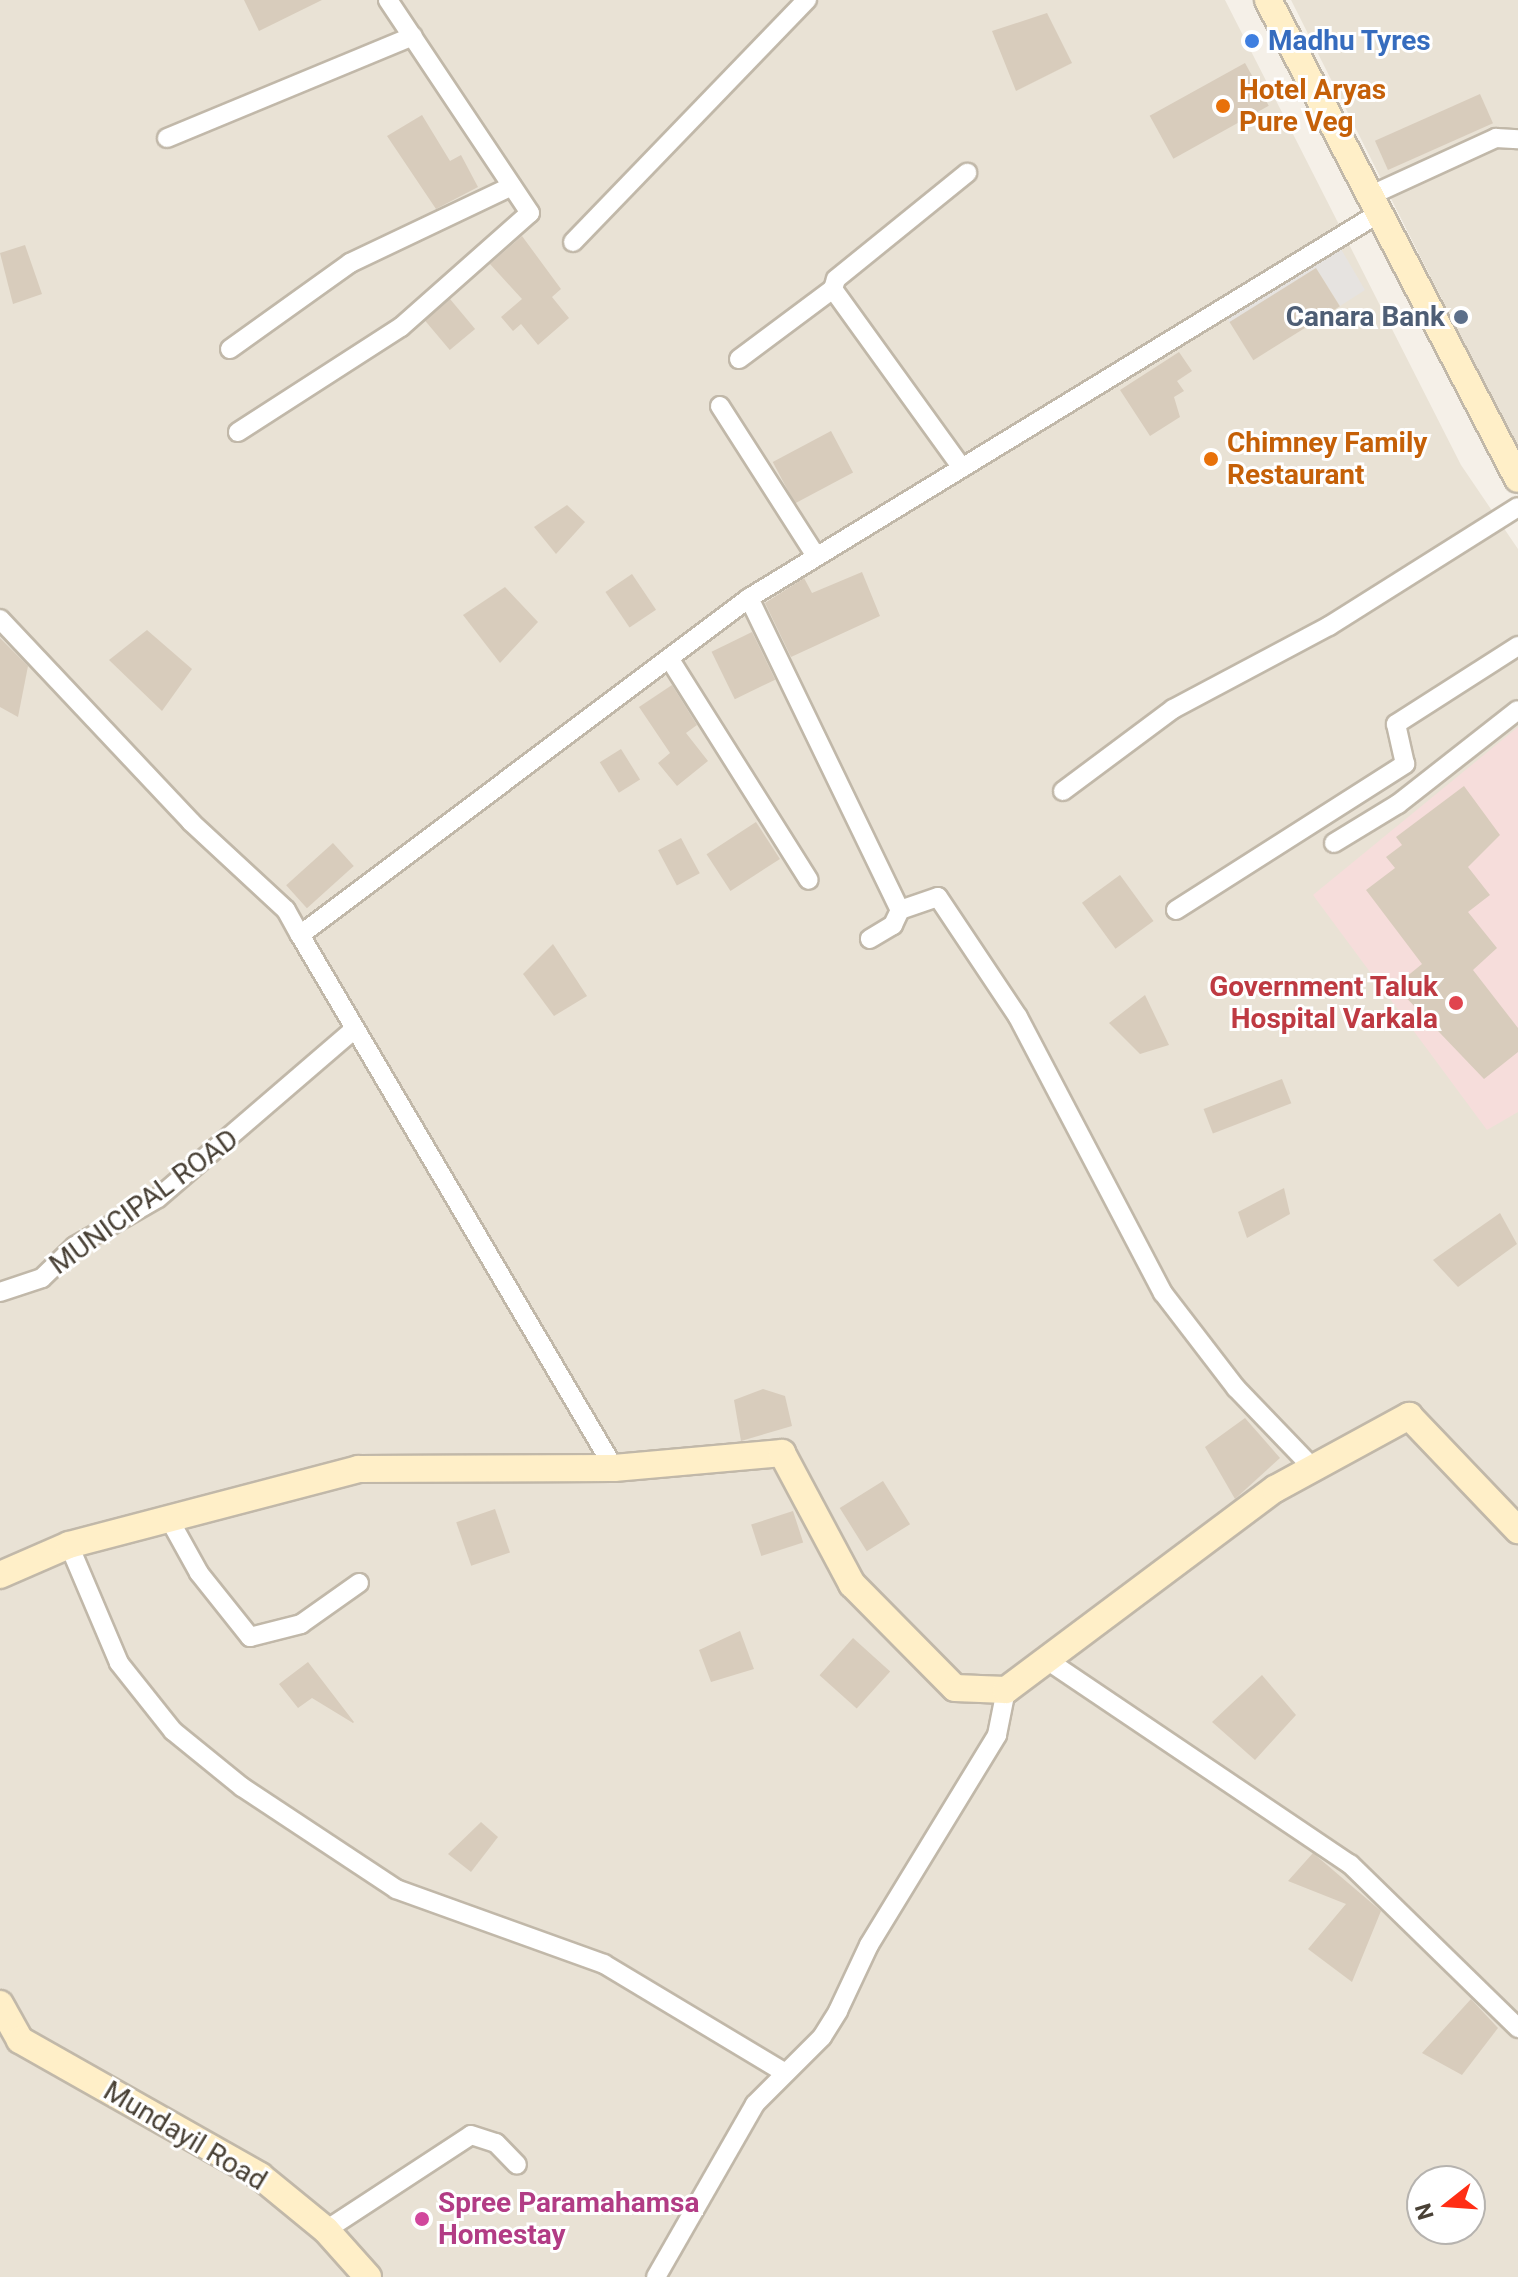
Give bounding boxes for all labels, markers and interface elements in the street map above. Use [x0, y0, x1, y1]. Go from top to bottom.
place label: Madhu Tyres [1268, 24, 1431, 58]
marker: Madhu Tyres [1243, 32, 1261, 50]
place label: Hotel Aryas Pure Veg [1239, 73, 1386, 139]
marker: Hotel Aryas Pure Veg [1214, 97, 1232, 115]
place label: Canara Bank [1286, 300, 1445, 334]
marker: Canara Bank [1452, 308, 1470, 326]
place label: Chimney Family Restaurant [1227, 426, 1427, 492]
marker: Chimney Family Restaurant [1202, 450, 1220, 468]
place label: Government Taluk Hospital Varkala [1208, 970, 1438, 1036]
marker: Government Taluk Hospital Varkala [1445, 992, 1467, 1014]
street label: MUNICIPAL ROAD [43, 1122, 245, 1282]
street label: Mundayil Road [97, 2074, 273, 2198]
north arrow [1406, 2165, 1486, 2245]
place label: Spree Paramahamsa Homestay [438, 2186, 699, 2252]
text: N [1410, 2200, 1439, 2223]
marker: Spree Paramahamsa Homestay [413, 2210, 431, 2228]

